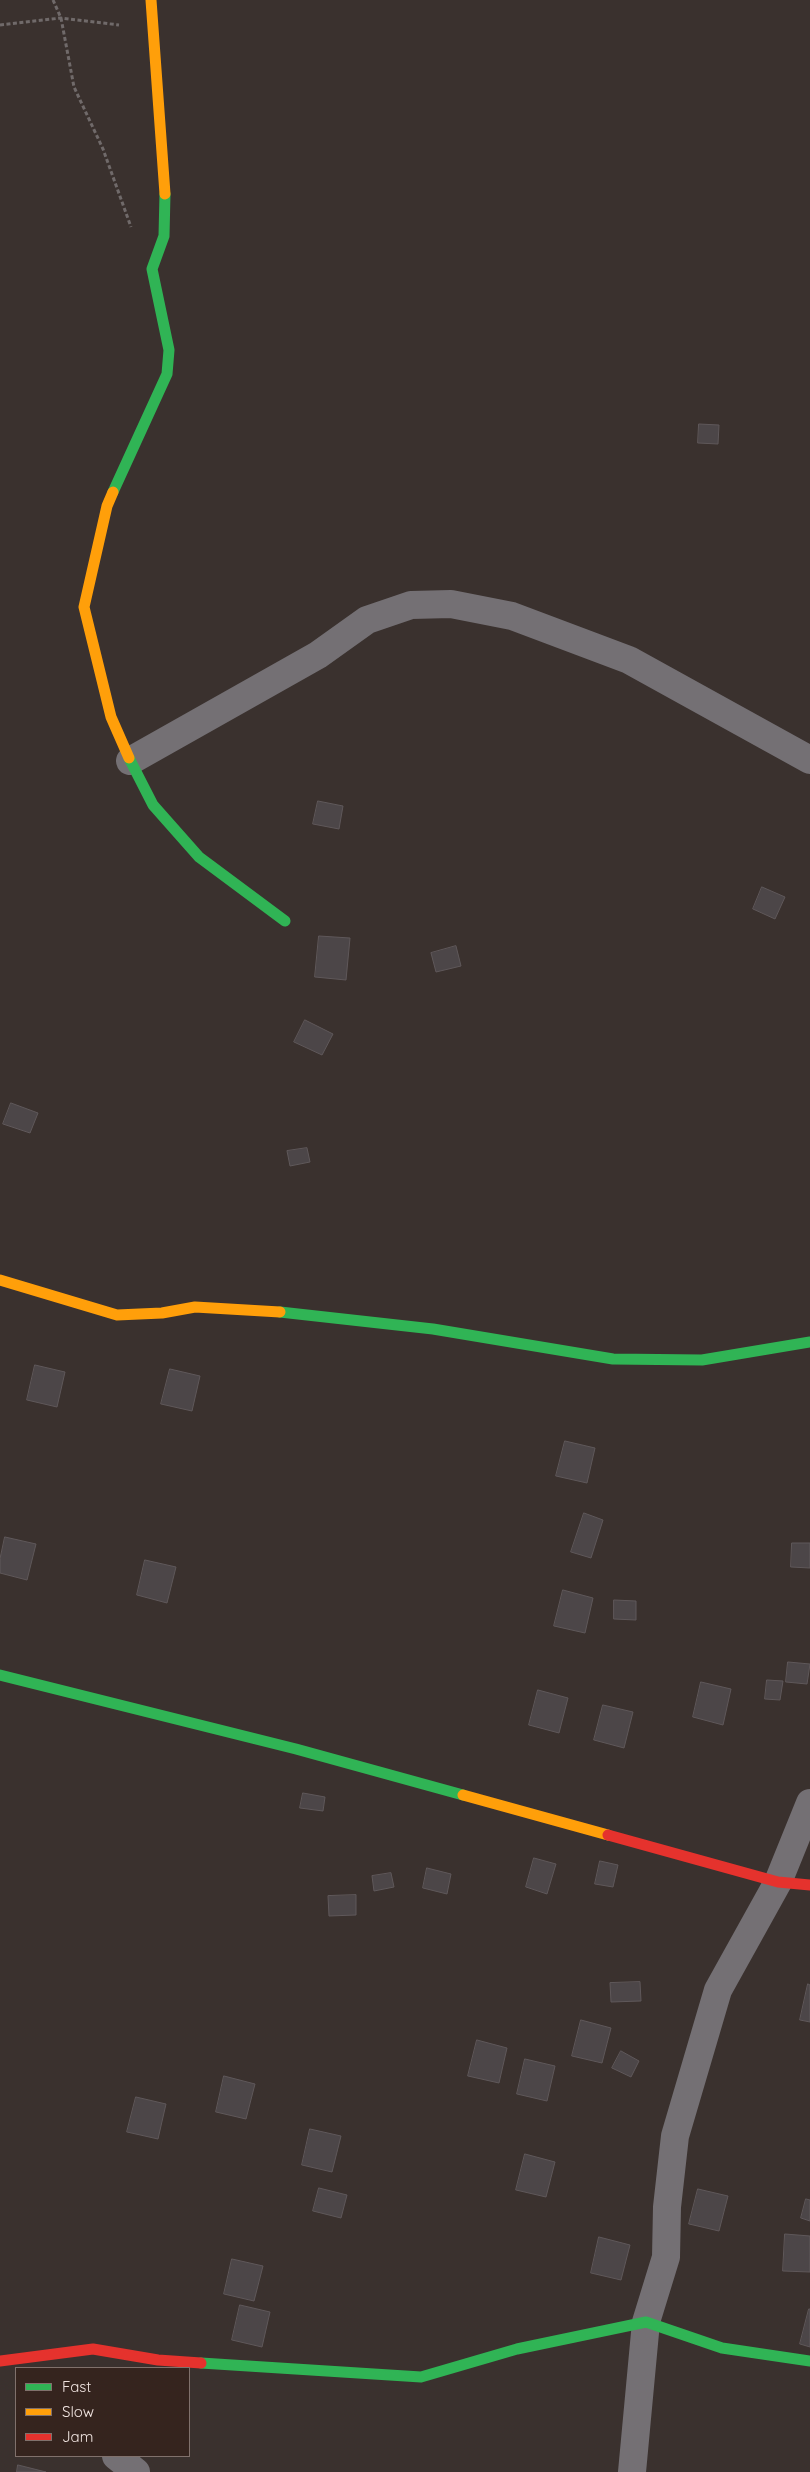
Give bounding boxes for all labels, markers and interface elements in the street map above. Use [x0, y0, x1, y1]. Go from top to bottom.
legend [15, 2367, 190, 2457]
text: Fast [62, 2377, 91, 2396]
text: Slow [62, 2402, 94, 2421]
text: Jam [62, 2427, 93, 2446]

